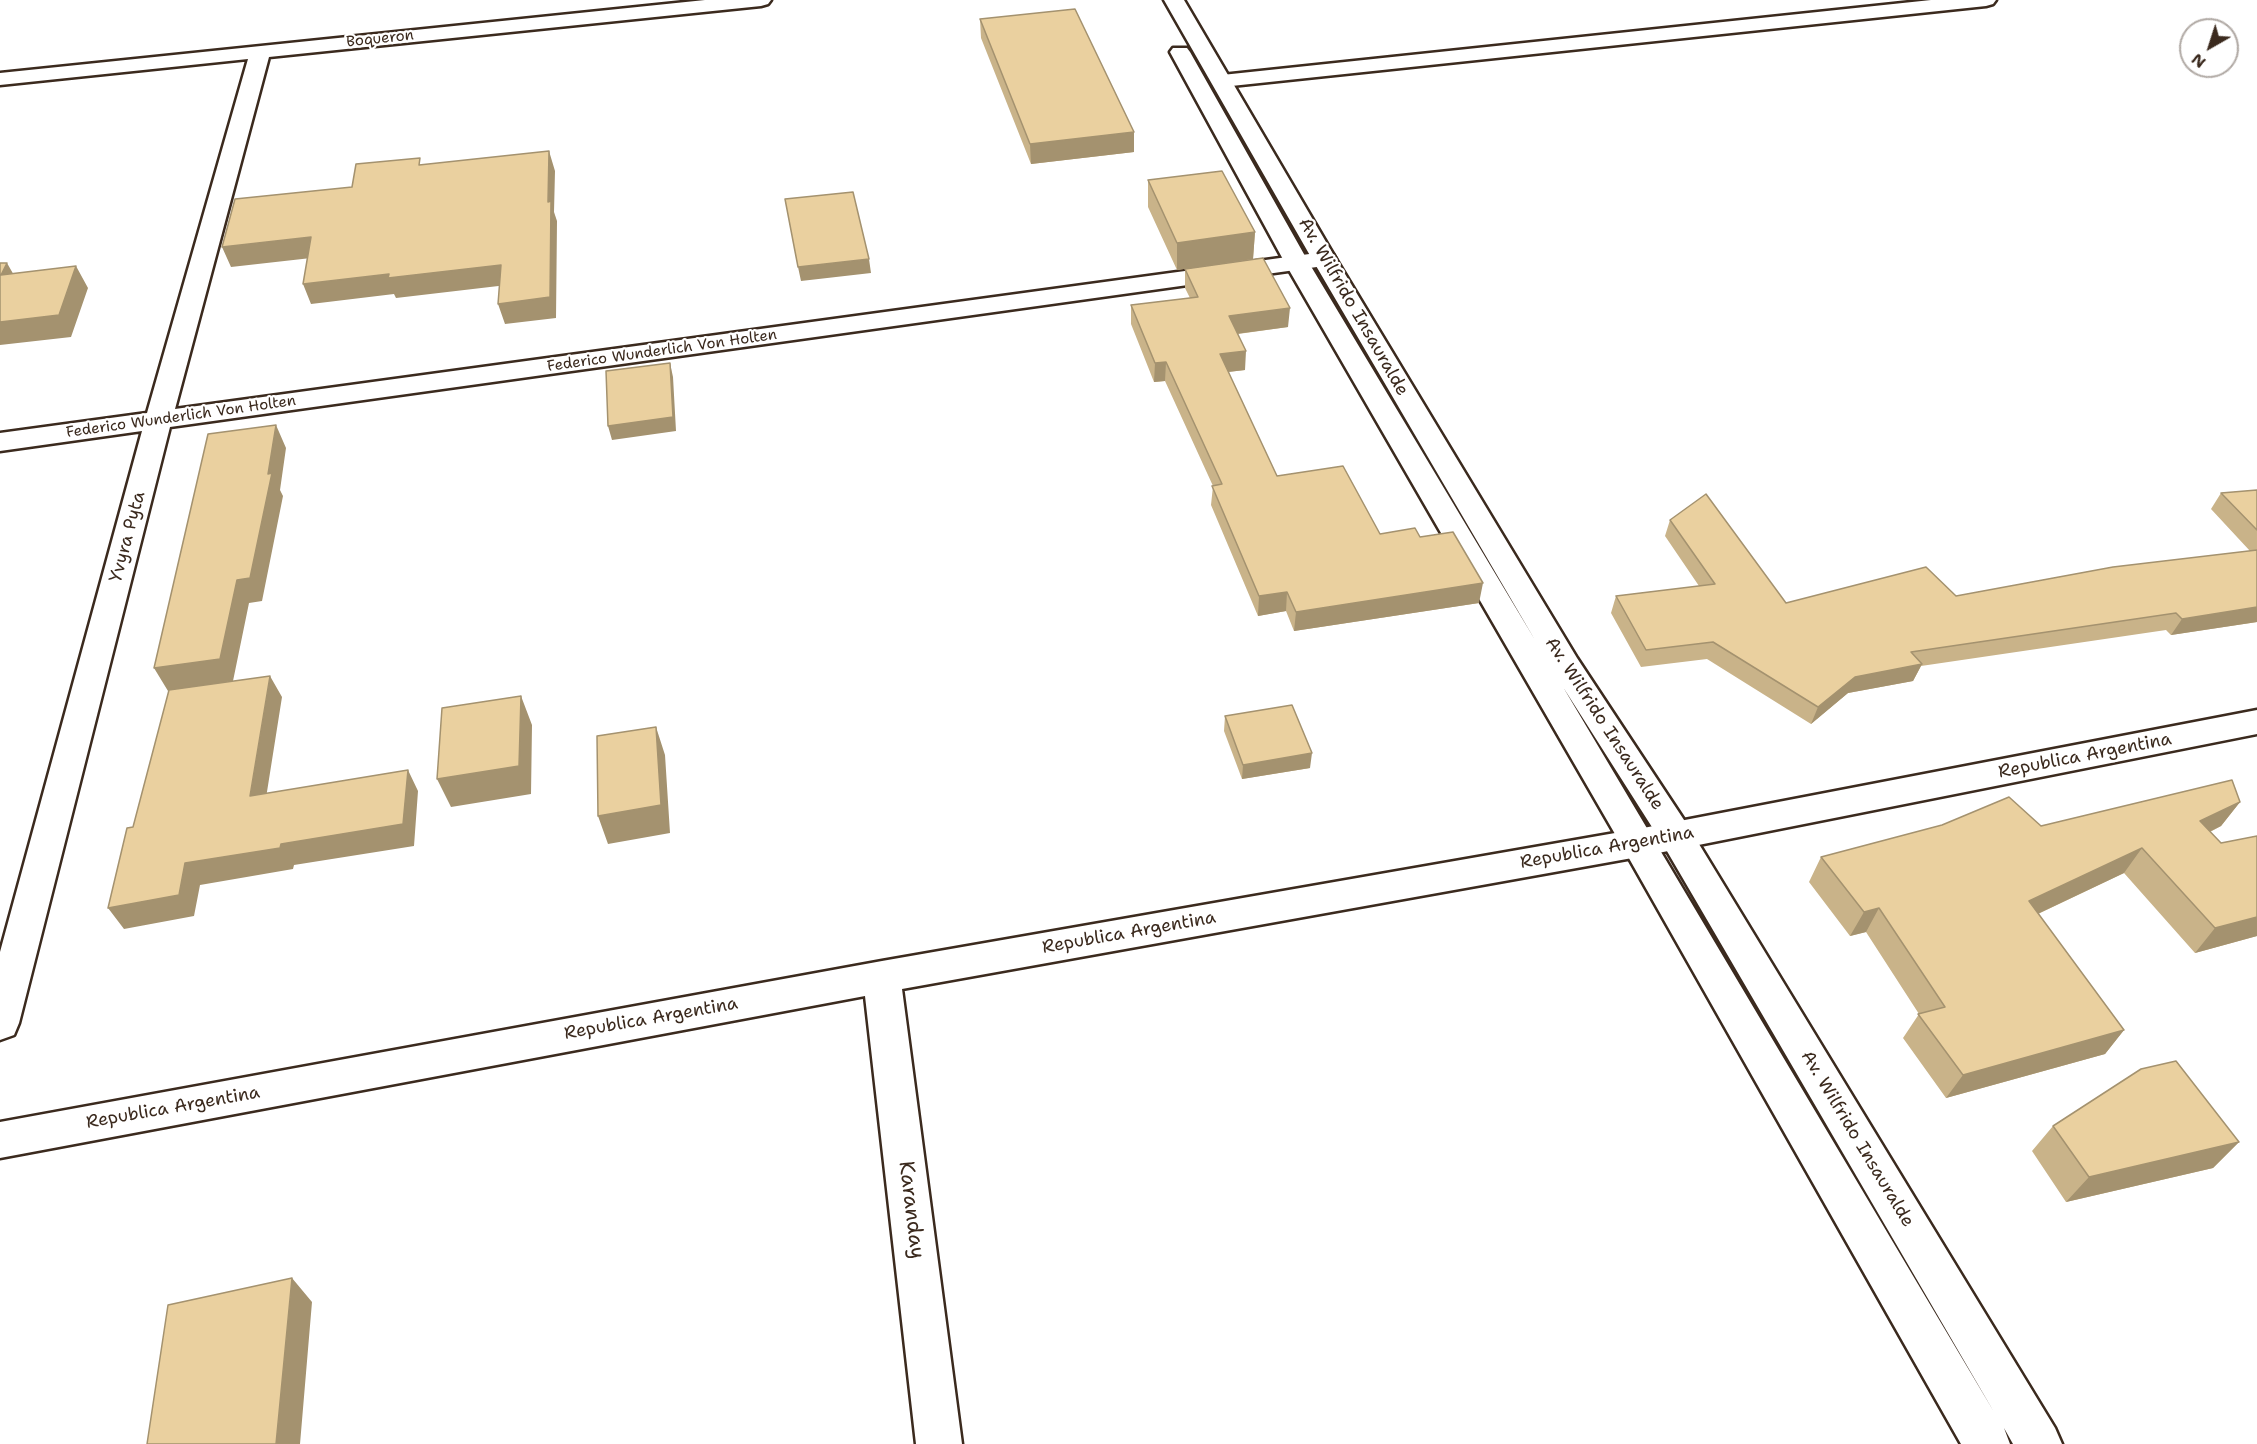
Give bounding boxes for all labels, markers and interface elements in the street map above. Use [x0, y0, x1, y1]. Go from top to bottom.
north arrow [2179, 18, 2239, 78]
street label: Boqueron [345, 26, 415, 52]
text: N [2187, 49, 2210, 73]
street label: Av. Wilfrido Insauralde [1293, 214, 1413, 400]
street label: Federico Wunderlich Von Holten [546, 326, 778, 376]
street label: Federico Wunderlich Von Holten [65, 392, 297, 442]
street label: Yvyra Pyta [105, 489, 151, 585]
street label: Av. Wilfrido Insauralde [1540, 634, 1668, 814]
street label: Republica Argentina [1997, 729, 2173, 783]
street label: Republica Argentina [1518, 822, 1696, 874]
street label: Republica Argentina [1040, 907, 1218, 959]
street label: Republica Argentina [562, 993, 740, 1045]
street label: Av. Wilfrido Insauralde [1796, 1047, 1918, 1231]
street label: Republica Argentina [84, 1082, 262, 1134]
street label: Karanday [893, 1160, 929, 1260]

